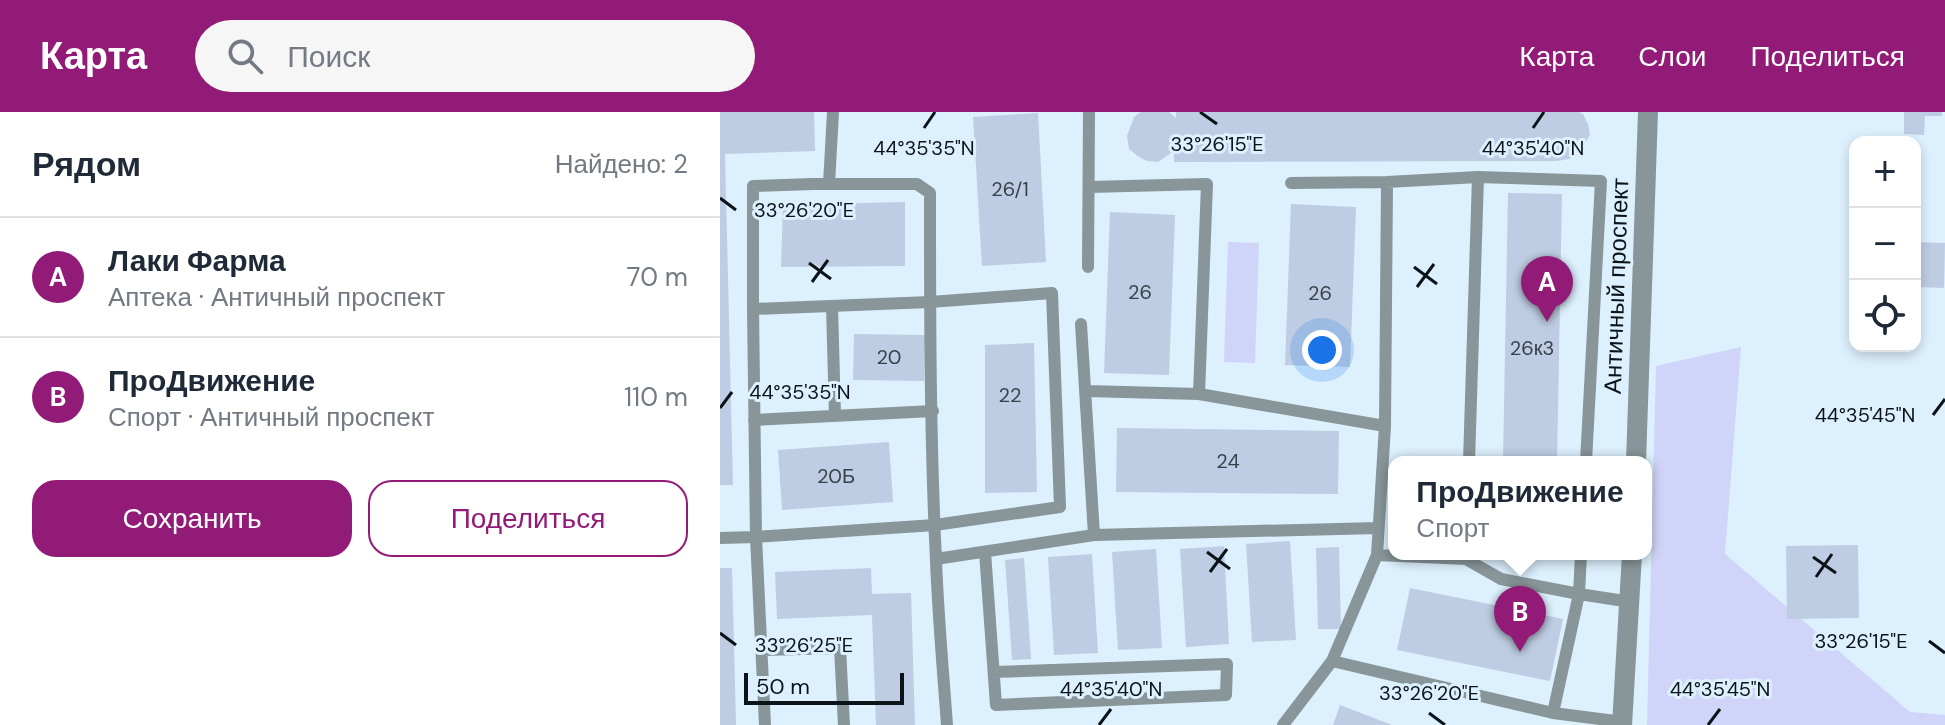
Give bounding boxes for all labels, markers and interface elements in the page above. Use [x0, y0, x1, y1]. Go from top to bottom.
search box [195, 20, 755, 92]
text: Карта [40, 31, 147, 81]
icon: search [223, 34, 267, 78]
text: Поиск [287, 37, 370, 76]
text: Карта [1519, 38, 1594, 75]
text: Слои [1638, 38, 1706, 75]
text: Поделиться [1750, 38, 1905, 75]
text: 33°26'15"E [1171, 131, 1263, 157]
text: 44°35'35"N [873, 135, 975, 161]
text: 44°35'40"N [1482, 135, 1584, 161]
map controls [1849, 136, 1921, 352]
button: + [1849, 136, 1921, 208]
text: Рядом [32, 142, 141, 187]
text: Найдено: 2 [555, 147, 688, 181]
house number: 26/1 [991, 176, 1029, 202]
street label: Античный проспект [1597, 177, 1635, 395]
text: 33°26'20"E [754, 197, 854, 223]
button: − [1849, 208, 1921, 280]
text: Лаки Фарма [108, 241, 286, 280]
pin: A [1521, 256, 1573, 322]
text: A [49, 260, 67, 294]
text: 70 m [627, 260, 688, 294]
house number: 26 [1128, 279, 1152, 305]
text: Аптека · Античный проспект [108, 280, 445, 314]
house number: 26 [1308, 280, 1332, 306]
button: locate [1849, 280, 1921, 352]
your location [1302, 330, 1342, 370]
house number: 26к3 [1510, 335, 1554, 361]
house number: 20 [877, 344, 902, 370]
text: ПроДвижение [108, 361, 315, 400]
text: 44°35'35"N [749, 379, 851, 405]
text: B [50, 380, 66, 414]
text: 110 m [624, 380, 688, 414]
house number: 22 [998, 382, 1022, 408]
text: Спорт · Античный проспект [108, 400, 434, 434]
text: 44°35'45"N [1815, 402, 1915, 428]
house number: 24 [1216, 448, 1240, 474]
popup [1388, 456, 1652, 560]
house number: 20Б [817, 463, 855, 489]
text: ПроДвижение [1416, 472, 1624, 511]
button: Сохранить [32, 480, 352, 557]
button: Поделиться [368, 480, 688, 557]
text: Спорт [1416, 511, 1489, 545]
pin: B [1494, 586, 1546, 652]
text: 33°26'15"E [1815, 628, 1907, 654]
text: 33°26'25"E [755, 632, 853, 658]
scale bar [744, 669, 904, 705]
text: 50 m [756, 672, 810, 701]
text: 44°35'40"N [1060, 676, 1162, 702]
text: 44°35'45"N [1670, 676, 1770, 702]
text: 33°26'20"E [1379, 680, 1479, 706]

